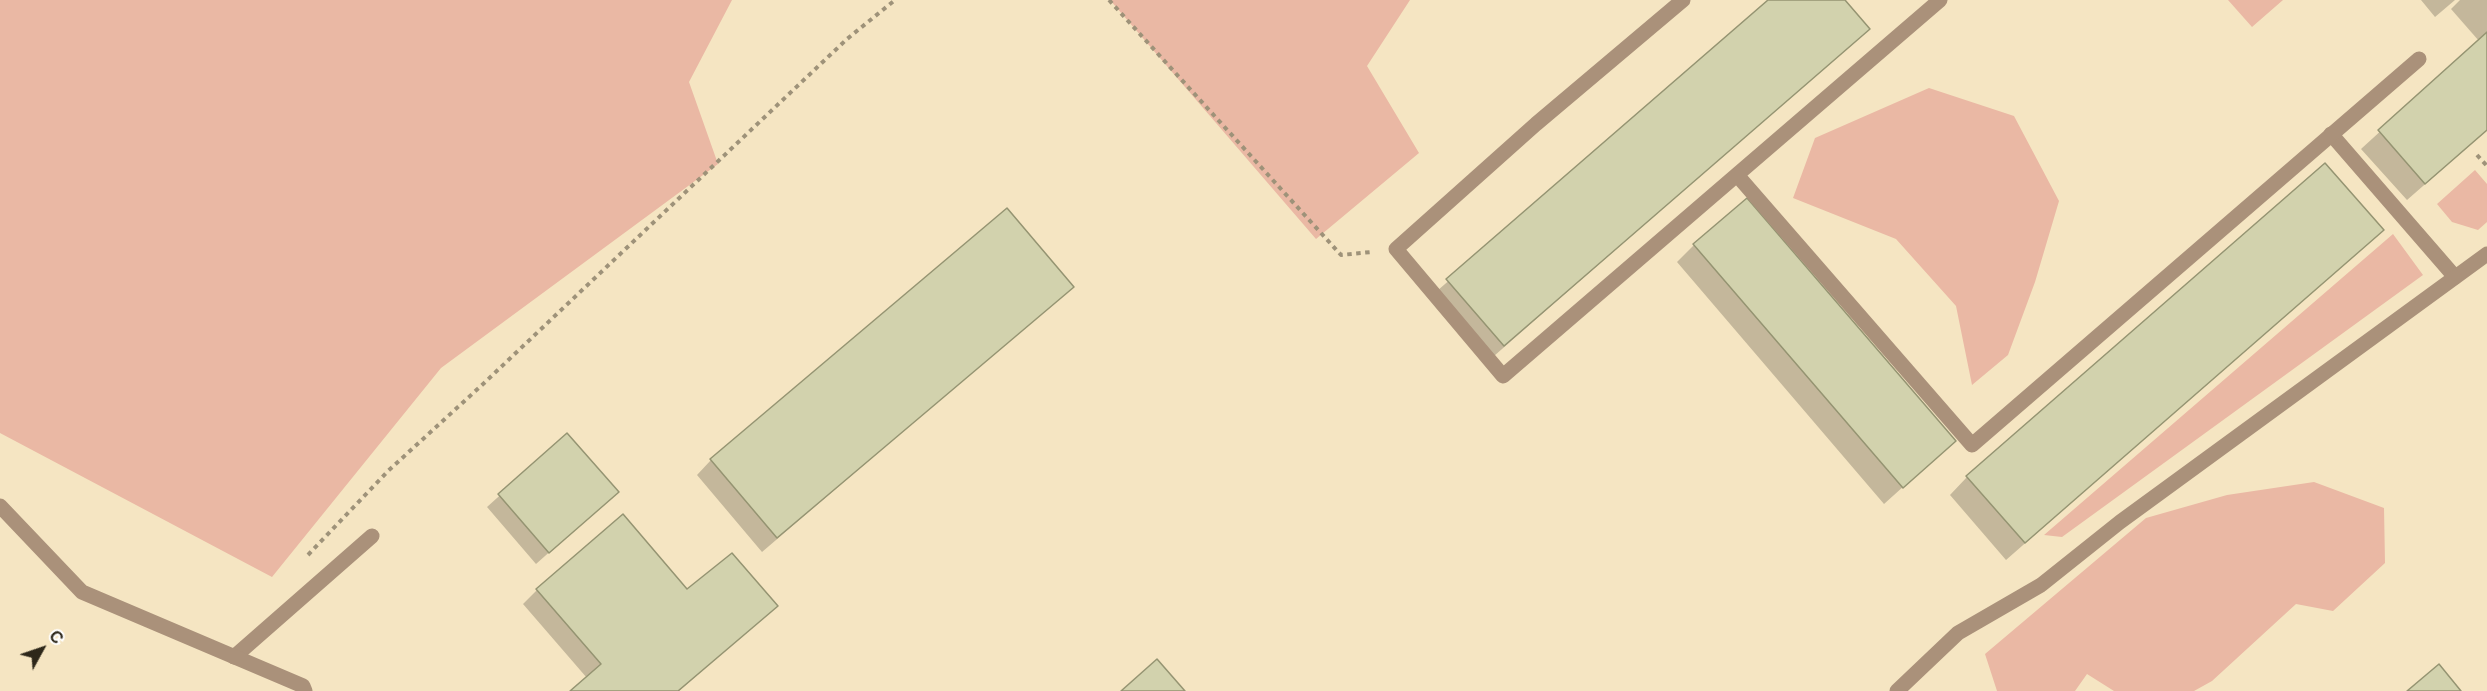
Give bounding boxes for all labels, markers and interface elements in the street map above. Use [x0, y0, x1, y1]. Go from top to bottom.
north arrow [12, 619, 72, 679]
text: С [46, 627, 66, 647]

